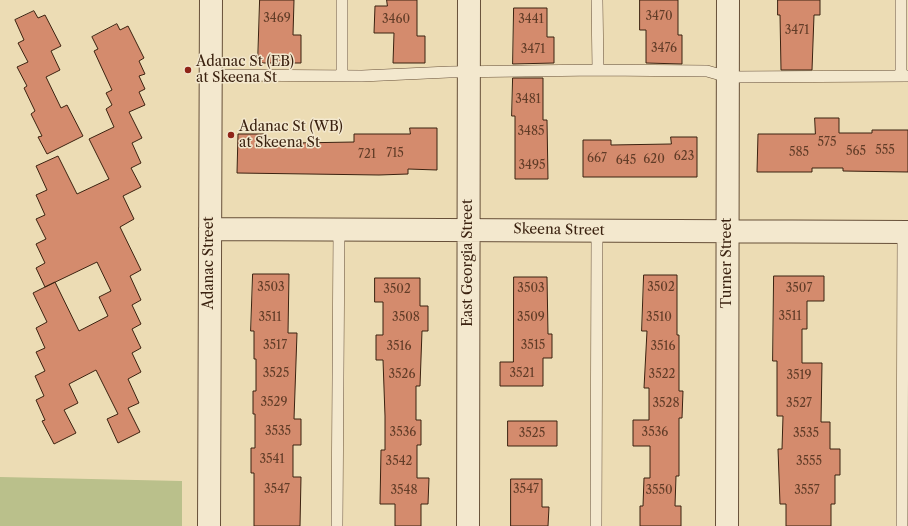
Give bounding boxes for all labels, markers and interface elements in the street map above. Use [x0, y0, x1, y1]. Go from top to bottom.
house number: 3470 [645, 10, 673, 24]
house number: 3469 [263, 12, 291, 26]
house number: 3460 [382, 13, 410, 27]
house number: 3441 [518, 13, 544, 27]
house number: 3471 [785, 24, 809, 38]
house number: 3476 [651, 42, 677, 56]
house number: 3471 [521, 43, 545, 57]
place label: Adanac St (EB) at Skeena St [196, 54, 294, 86]
marker: Adanac St (EB) at Skeena St [183, 65, 193, 75]
house number: 3481 [515, 93, 541, 107]
place label: Adanac St (WB) at Skeena St [239, 119, 343, 152]
house number: 3485 [517, 125, 545, 139]
marker: Adanac St (WB) at Skeena St [226, 130, 236, 140]
house number: 575 [818, 136, 836, 150]
house number: 555 [875, 144, 895, 158]
house number: 565 [846, 145, 866, 159]
house number: 585 [789, 146, 809, 160]
house number: 715 [386, 147, 404, 161]
house number: 721 [358, 148, 376, 162]
house number: 623 [674, 150, 694, 164]
house number: 667 [587, 152, 607, 166]
house number: 620 [643, 153, 665, 167]
house number: 645 [616, 154, 636, 168]
house number: 3495 [518, 159, 546, 173]
street label: East Georgia Street [460, 199, 476, 327]
street label: Adanac Street [201, 217, 217, 309]
street label: Turner Street [719, 218, 735, 308]
street label: Skeena Street [513, 221, 605, 239]
house number: 3503 [257, 281, 285, 295]
house number: 3502 [647, 281, 675, 295]
house number: 3503 [517, 282, 545, 296]
house number: 3507 [786, 282, 812, 296]
house number: 3502 [383, 283, 411, 297]
house number: 3511 [778, 310, 802, 324]
house number: 3511 [258, 311, 282, 325]
house number: 3508 [392, 311, 420, 325]
house number: 3509 [517, 311, 545, 325]
house number: 3510 [646, 311, 672, 325]
house number: 3517 [263, 339, 287, 353]
house number: 3515 [521, 339, 545, 353]
house number: 3516 [386, 340, 412, 354]
house number: 3516 [650, 340, 676, 354]
house number: 3525 [263, 367, 289, 381]
house number: 3521 [509, 367, 535, 381]
house number: 3526 [388, 368, 416, 382]
house number: 3522 [649, 368, 675, 382]
house number: 3519 [786, 369, 812, 383]
house number: 3529 [260, 396, 288, 410]
house number: 3528 [652, 397, 680, 411]
house number: 3527 [786, 397, 812, 411]
house number: 3535 [265, 425, 291, 439]
house number: 3536 [390, 426, 416, 440]
house number: 3536 [642, 426, 668, 440]
house number: 3525 [519, 427, 545, 441]
house number: 3535 [793, 427, 819, 441]
house number: 3541 [259, 453, 285, 467]
house number: 3542 [386, 455, 412, 469]
house number: 3555 [796, 455, 822, 469]
house number: 3547 [264, 483, 290, 497]
house number: 3547 [513, 483, 539, 497]
house number: 3548 [390, 484, 418, 498]
house number: 3550 [645, 484, 673, 498]
house number: 3557 [794, 484, 820, 498]

